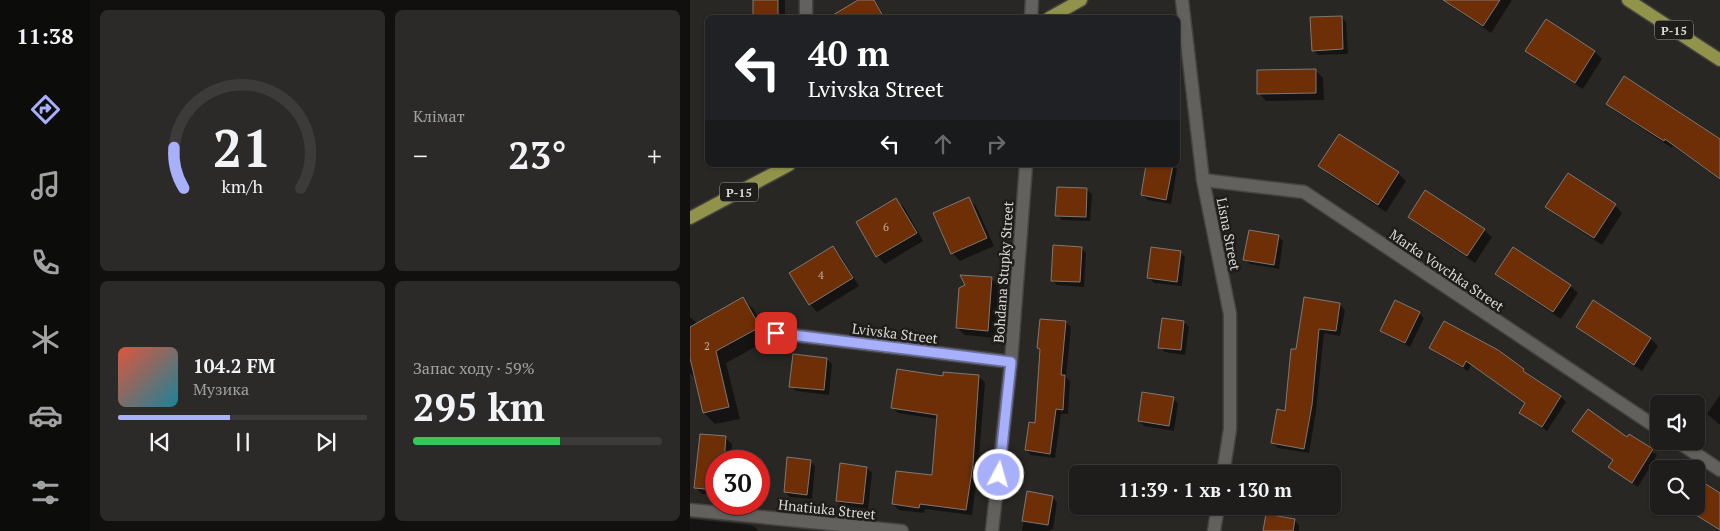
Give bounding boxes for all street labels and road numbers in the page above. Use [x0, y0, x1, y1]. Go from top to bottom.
road number: Р-15 [1655, 20, 1693, 40]
road number: Р-15 [720, 182, 758, 202]
street label: Lisna Street [1213, 196, 1246, 273]
street label: Bohdana Stupky Street [989, 200, 1017, 343]
street label: Marka Vovchka Street [1386, 225, 1509, 316]
street label: Lvivska Street [851, 318, 940, 348]
street label: Hnatiuka Street [777, 494, 878, 524]

